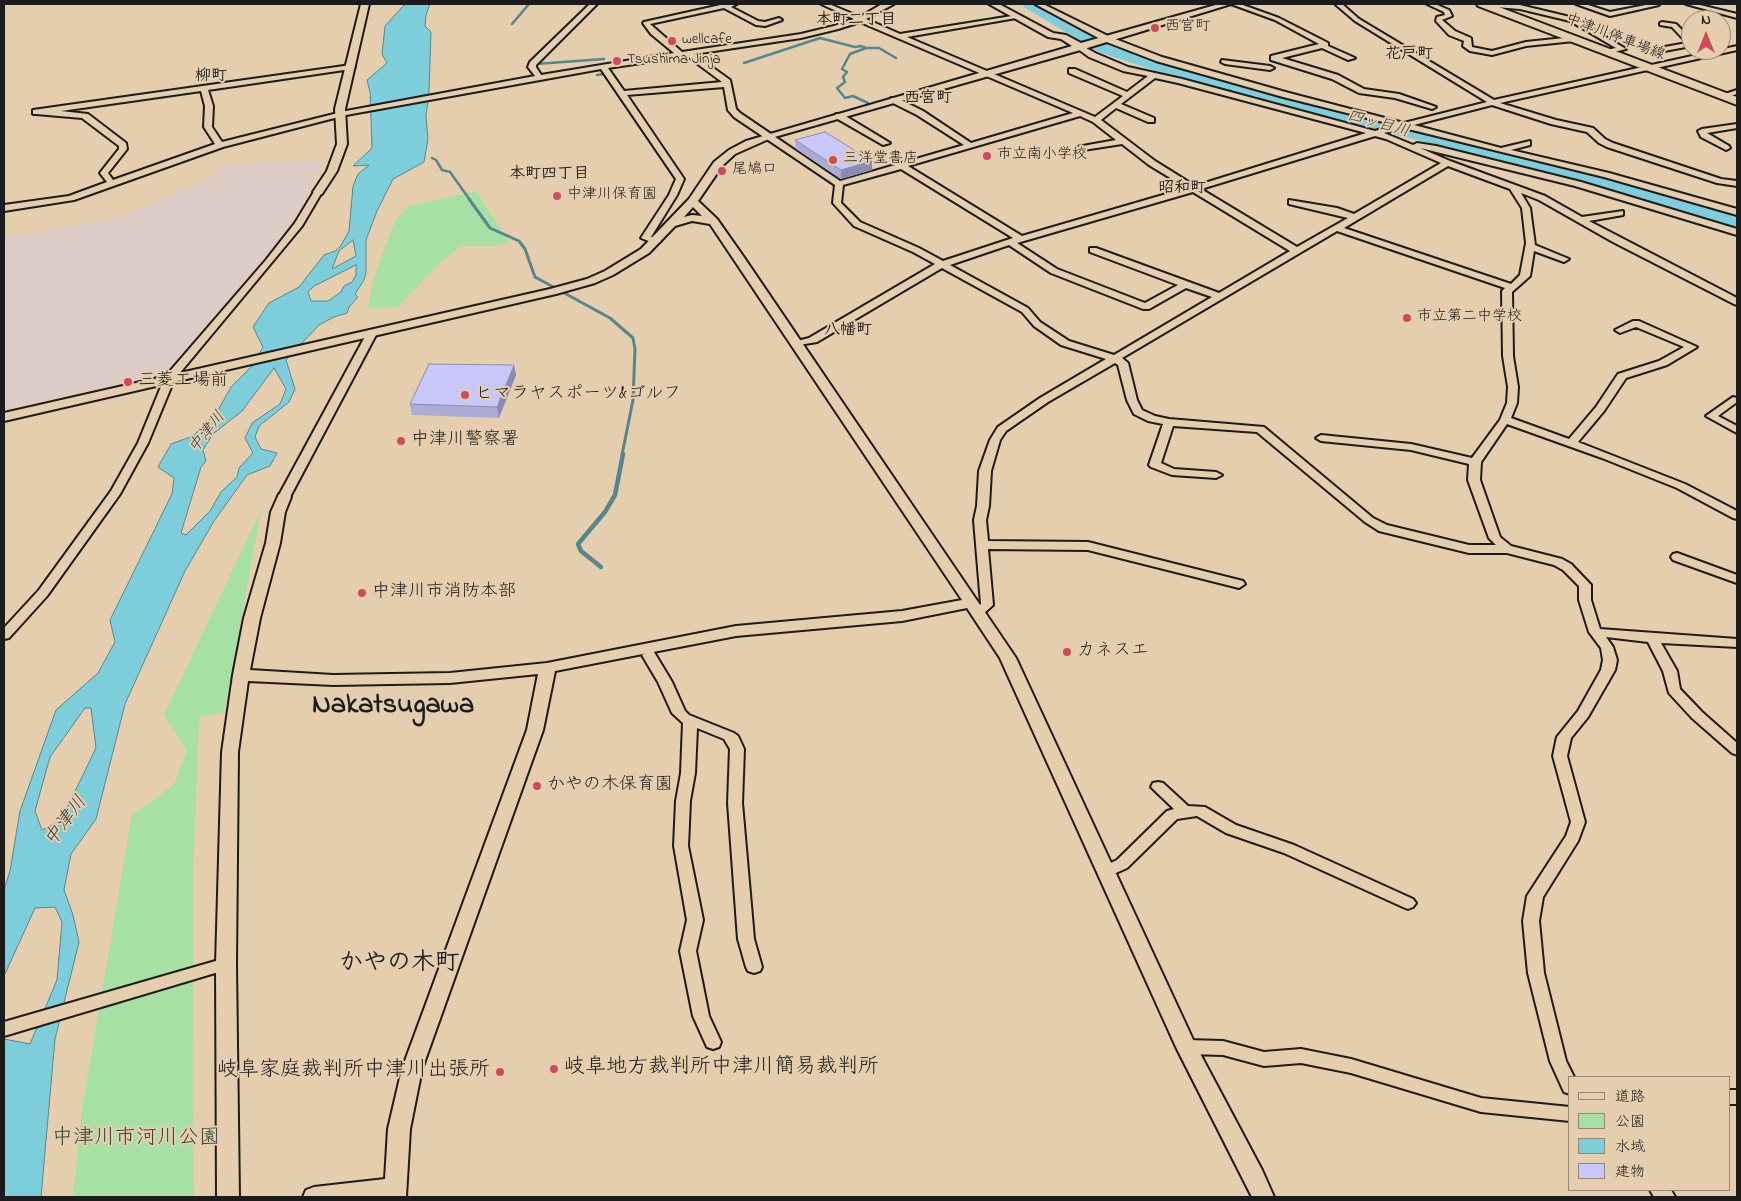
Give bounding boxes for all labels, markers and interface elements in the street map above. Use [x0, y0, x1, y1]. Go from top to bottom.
north arrow [1681, 10, 1731, 60]
text: N [1701, 10, 1711, 31]
district label: 本町二丁目 [816, 11, 896, 31]
street label: 中津川停車場線 [1563, 11, 1667, 65]
place label: 西宮町 [1165, 19, 1210, 37]
marker: 西宮町 [1149, 22, 1161, 34]
place label: wellcafe [682, 32, 732, 50]
marker: wellcafe [666, 35, 678, 47]
district label: 花戸町 [1385, 45, 1433, 65]
place label: Tsushima Jinja [627, 52, 720, 70]
marker: Tsushima Jinja [611, 55, 623, 67]
district label: 柳町 [195, 67, 227, 87]
district label: 西宮町 [904, 89, 952, 109]
water label: 四ッ目川 [1345, 107, 1411, 143]
place label: 市立南小学校 [997, 147, 1087, 165]
marker: 市立南小学校 [981, 150, 993, 162]
place label: 三洋堂書店 [843, 151, 918, 169]
marker: 三洋堂書店 [827, 154, 839, 166]
place label: 尾鳩口 [732, 162, 777, 180]
district label: 本町四丁目 [509, 165, 589, 185]
marker: 尾鳩口 [716, 165, 728, 177]
district label: 昭和町 [1158, 179, 1206, 199]
place label: 中津川保育園 [567, 187, 657, 205]
marker: 中津川保育園 [551, 190, 563, 202]
place label: 市立第二中学校 [1417, 309, 1522, 327]
marker: 市立第二中学校 [1401, 312, 1413, 324]
district label: 八幡町 [824, 321, 872, 341]
place label: 三菱工場前 [138, 371, 228, 393]
marker: 三菱工場前 [122, 376, 134, 388]
place label: ヒマラヤスポーツ&ゴルフ [475, 384, 681, 406]
marker: ヒマラヤスポーツ&ゴルフ [459, 389, 471, 401]
water label: 中津川 [185, 408, 231, 458]
place label: 中津川警察署 [411, 430, 519, 452]
marker: 中津川警察署 [395, 435, 407, 447]
place label: 中津川市消防本部 [372, 582, 516, 604]
marker: 中津川市消防本部 [356, 587, 368, 599]
place label: カネスエ [1077, 641, 1149, 663]
marker: カネスエ [1061, 646, 1073, 658]
district label: Nakatsugawa [312, 690, 474, 724]
place label: かやの木保育園 [547, 775, 673, 797]
marker: かやの木保育園 [531, 780, 543, 792]
water label: 中津川 [41, 792, 93, 852]
district label: かやの木町 [339, 951, 459, 979]
place label: 岐阜地方裁判所中津川簡易裁判所 [564, 1056, 879, 1082]
place label: 岐阜家庭裁判所中津川出張所 [217, 1059, 490, 1085]
marker: 岐阜地方裁判所中津川簡易裁判所 [548, 1063, 560, 1075]
marker: 岐阜家庭裁判所中津川出張所 [494, 1066, 506, 1078]
legend [1568, 1076, 1731, 1191]
text: 道路 [1615, 1086, 1645, 1108]
text: 公園 [1615, 1111, 1645, 1133]
park label: 中津川市河川公園 [52, 1127, 220, 1153]
text: 水域 [1615, 1136, 1645, 1158]
text: 建物 [1615, 1161, 1645, 1183]

